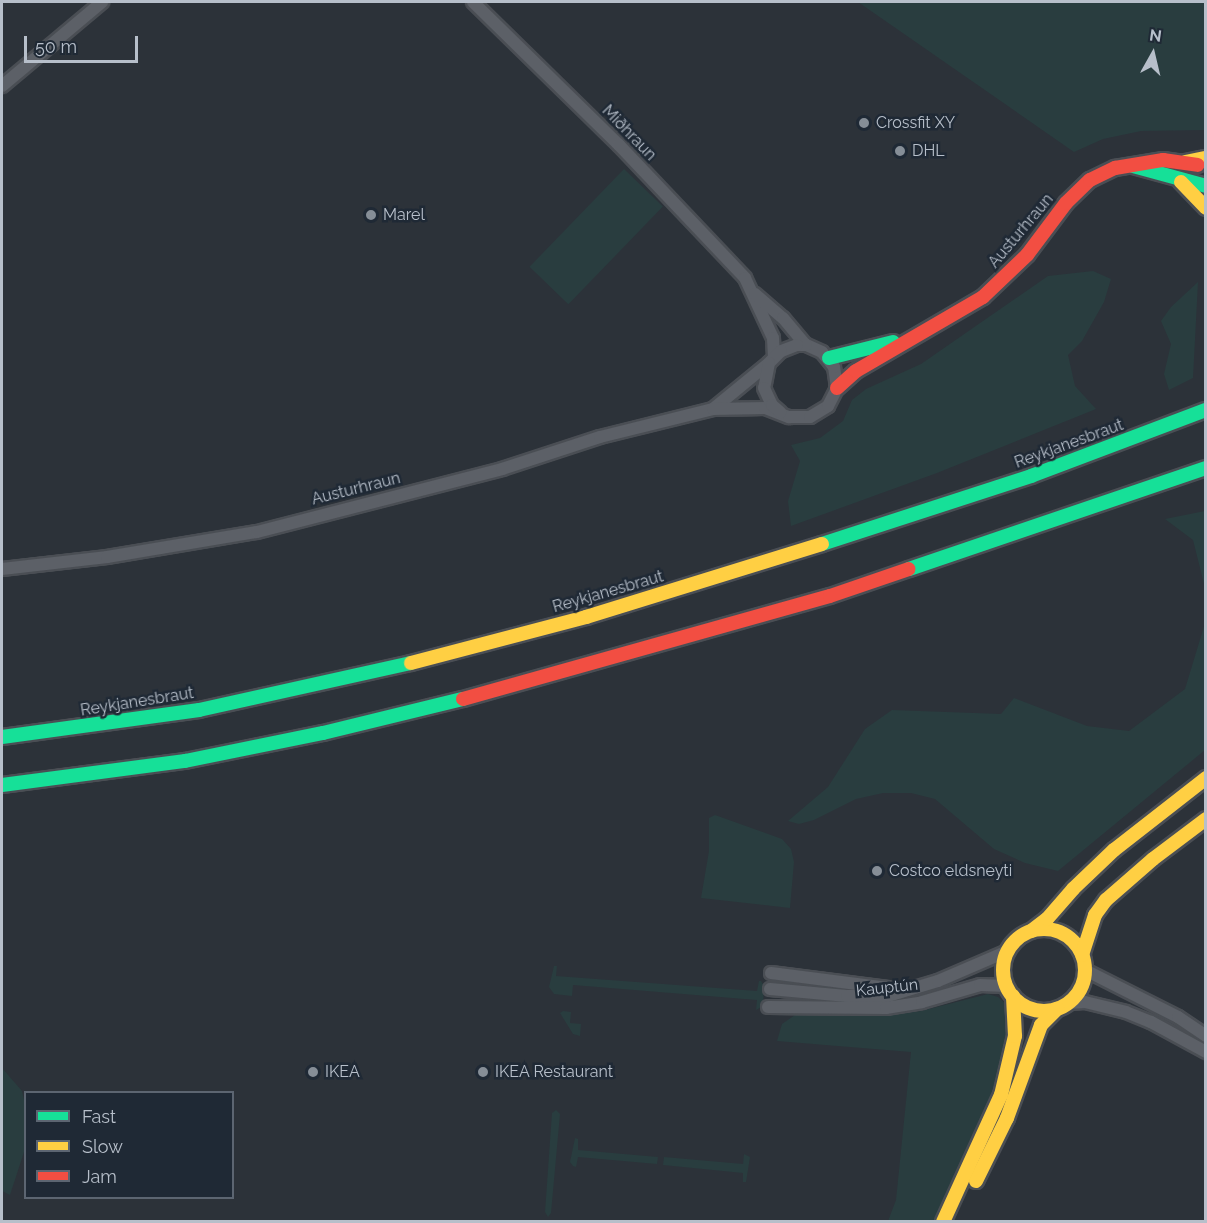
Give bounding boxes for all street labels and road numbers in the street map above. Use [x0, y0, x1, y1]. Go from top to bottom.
street label: Miðhraun [598, 101, 660, 165]
street label: Austurhraun [984, 190, 1058, 272]
street label: Reykjanesbraut [1012, 415, 1126, 473]
street label: Austurhraun [310, 469, 402, 509]
street label: Reykjanesbraut [550, 567, 666, 617]
street label: Reykjanesbraut [79, 684, 195, 720]
street label: Kauptún [855, 975, 919, 1001]

